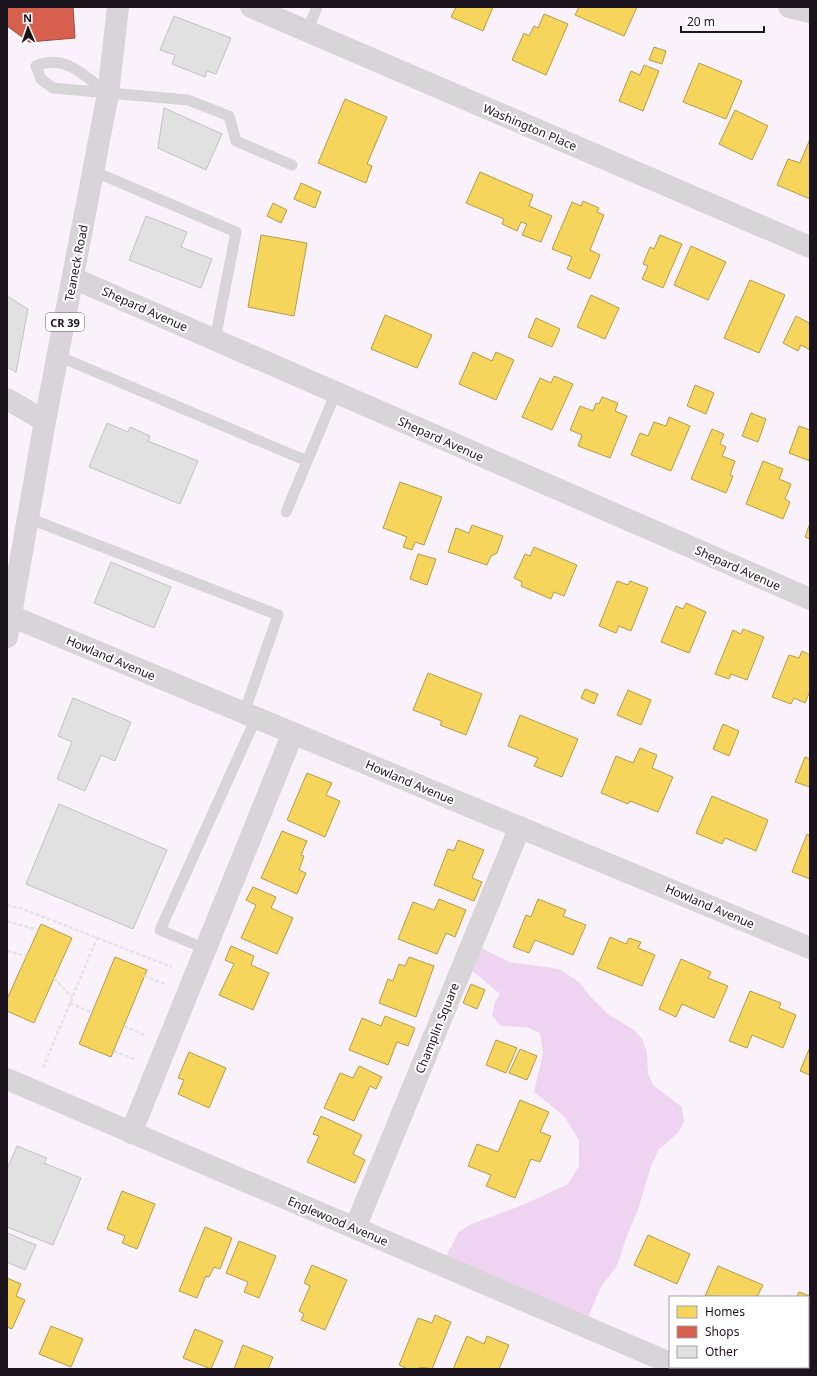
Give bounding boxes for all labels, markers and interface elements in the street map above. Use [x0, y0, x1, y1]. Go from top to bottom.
north arrow [8, 8, 48, 48]
scale bar [681, 8, 764, 34]
text: N [23, 10, 32, 25]
text: 20 m [687, 13, 715, 30]
street label: Washington Place [480, 100, 580, 155]
street label: Teaneck Road [60, 223, 92, 303]
street label: Shepard Avenue [99, 282, 191, 336]
road number: CR 39 [46, 313, 84, 331]
street label: Shepard Avenue [395, 412, 487, 466]
street label: Shepard Avenue [692, 541, 784, 595]
street label: Howland Avenue [64, 632, 158, 685]
street label: Howland Avenue [363, 756, 457, 809]
street label: Howland Avenue [663, 880, 757, 933]
street label: Champlin Square [411, 980, 463, 1076]
street label: Englewood Avenue [285, 1192, 391, 1250]
legend [669, 1296, 809, 1368]
text: Homes [705, 1303, 745, 1320]
text: Shops [705, 1323, 740, 1340]
text: Other [705, 1343, 738, 1360]

